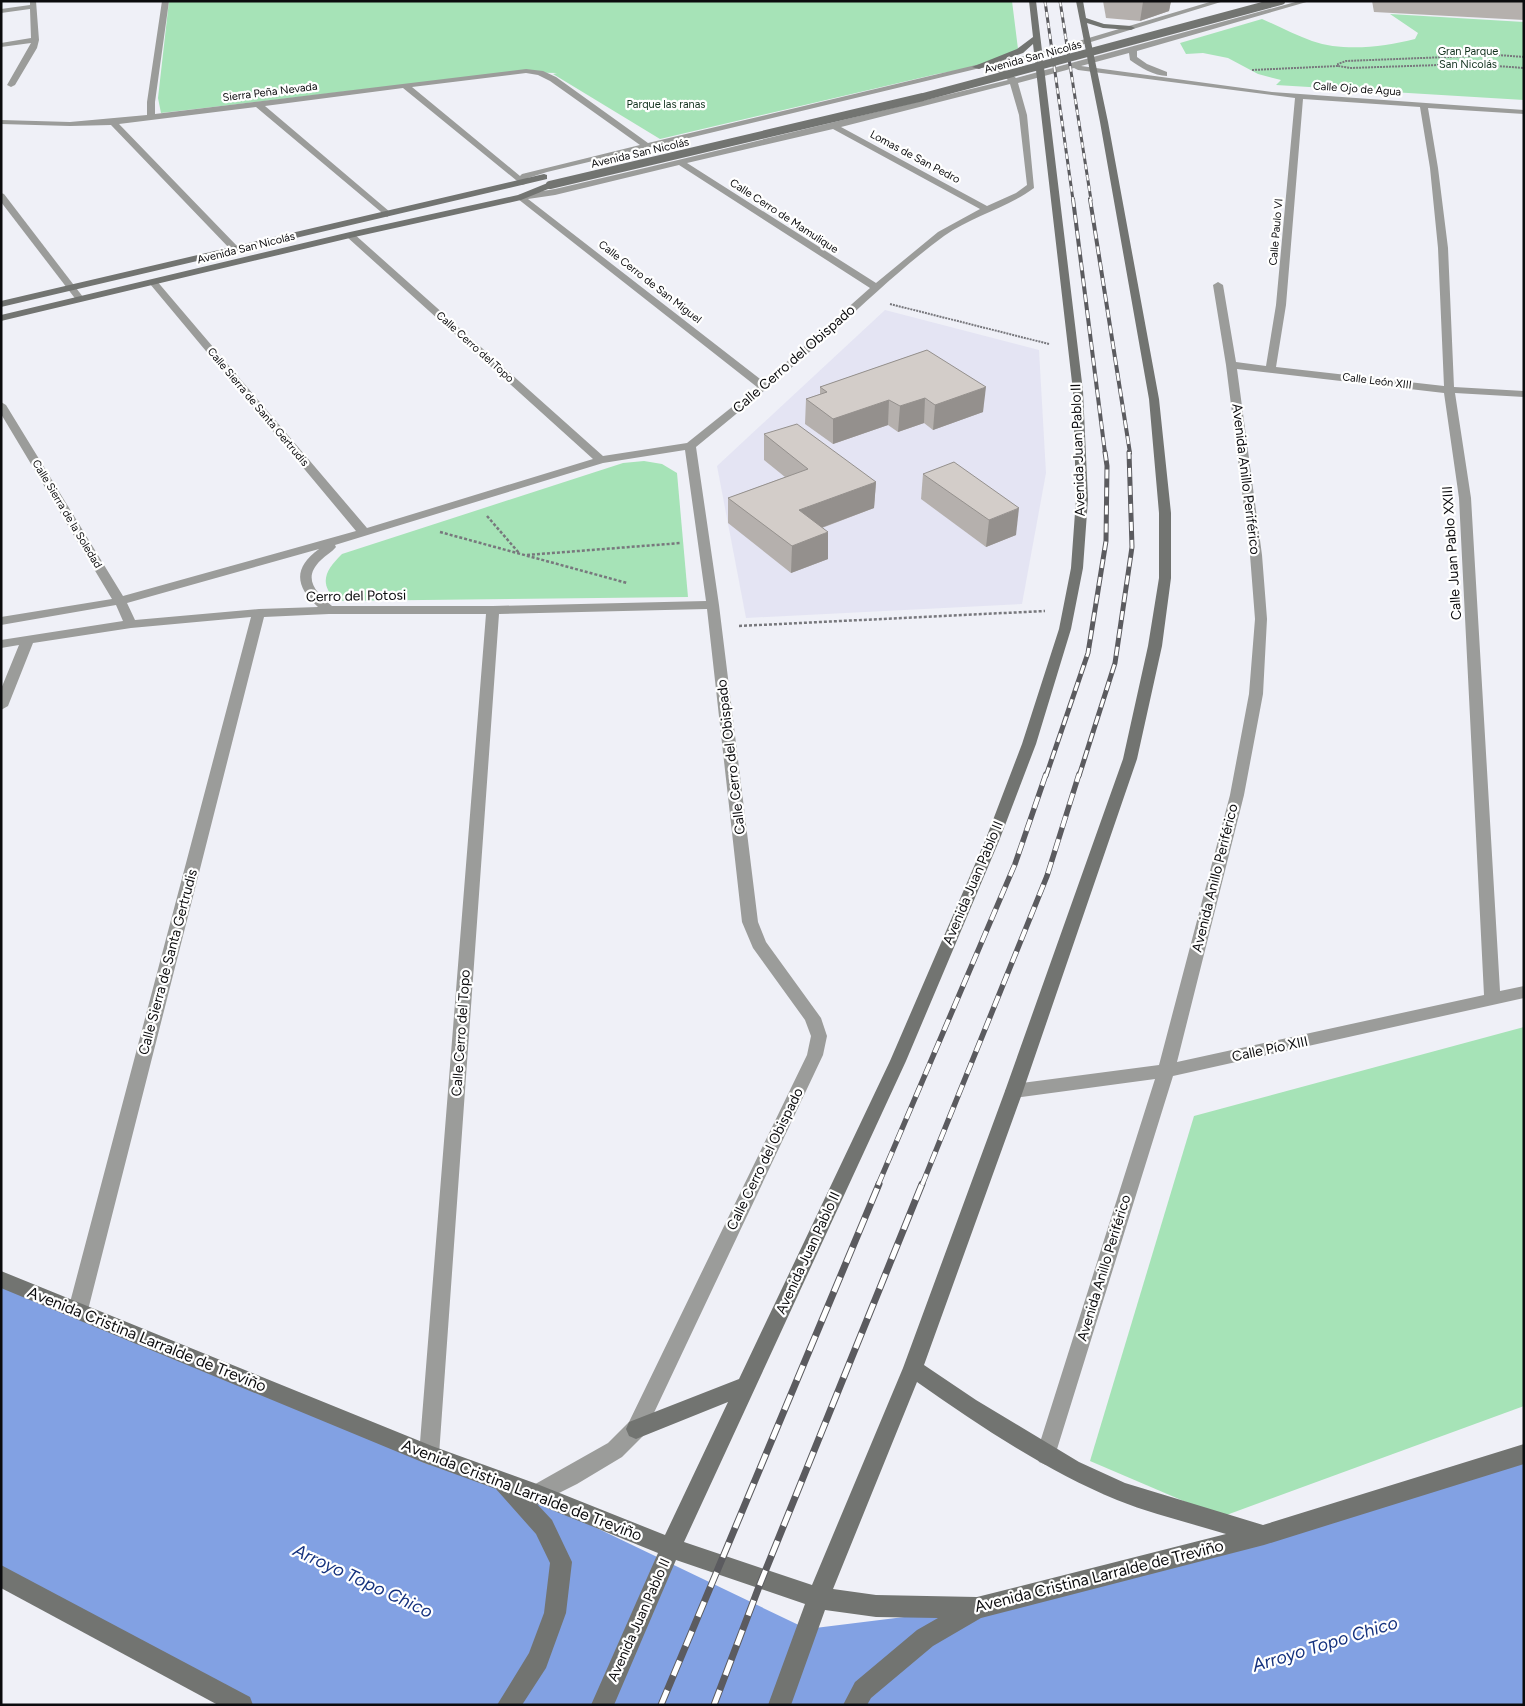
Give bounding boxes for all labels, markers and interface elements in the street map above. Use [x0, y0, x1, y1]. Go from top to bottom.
street label: Avenida San Nicolás [983, 38, 1083, 76]
park label: Gran Parque San Nicolás [1438, 45, 1498, 71]
street label: Calle Ojo de Agua [1312, 79, 1402, 99]
street label: Sierra Peña Nevada [222, 80, 318, 104]
park label: Parque las ranas [627, 98, 705, 111]
street label: Lomas de San Pedro [868, 128, 962, 186]
street label: Avenida San Nicolás [590, 135, 690, 171]
street label: Calle Cerro de Mamulique [727, 176, 841, 256]
street label: Calle Paulo VI [1267, 198, 1285, 266]
street label: Avenida San Nicolás [196, 230, 296, 266]
street label: Calle Cerro de San Miguel [596, 238, 704, 326]
street label: Calle Cerro del Obispado [729, 301, 859, 417]
street label: Calle Cerro del Topo [434, 309, 516, 385]
street label: Calle Sierra de Santa Gertrudis [205, 345, 311, 469]
street label: Calle León XIII [1342, 370, 1412, 392]
street label: Avenida Juan Pablo II [1067, 383, 1089, 517]
street label: Avenida Anillo Periférico [1228, 402, 1264, 556]
street label: Calle Sierra de la Soledad [29, 457, 105, 571]
street label: Calle Juan Pablo XXIII [1439, 485, 1465, 621]
street label: Cerro del Potosi [306, 587, 406, 605]
street label: Calle Cerro del Obispado [713, 678, 749, 836]
street label: Avenida Anillo Periférico [1188, 802, 1242, 954]
street label: Avenida Juan Pablo II [939, 818, 1007, 948]
street label: Calle Sierra de Santa Gertrudis [135, 867, 201, 1057]
street label: Calle Cerro del Topo [448, 969, 474, 1097]
street label: Calle Pío XIII [1230, 1033, 1310, 1065]
street label: Calle Cerro del Obispado [723, 1085, 807, 1233]
street label: Avenida Juan Pablo II [772, 1189, 844, 1317]
street label: Avenida Anillo Periférico [1074, 1193, 1134, 1343]
street label: Avenida Cristina Larralde de Treviño [25, 1282, 269, 1396]
street label: Avenida Cristina Larralde de Treviño [399, 1435, 645, 1545]
street label: Avenida Cristina Larralde de Treviño [973, 1536, 1225, 1616]
water label: Arroyo Topo Chico [289, 1539, 436, 1623]
street label: Avenida Juan Pablo II [604, 1556, 674, 1684]
water label: Arroyo Topo Chico [1249, 1611, 1401, 1677]

